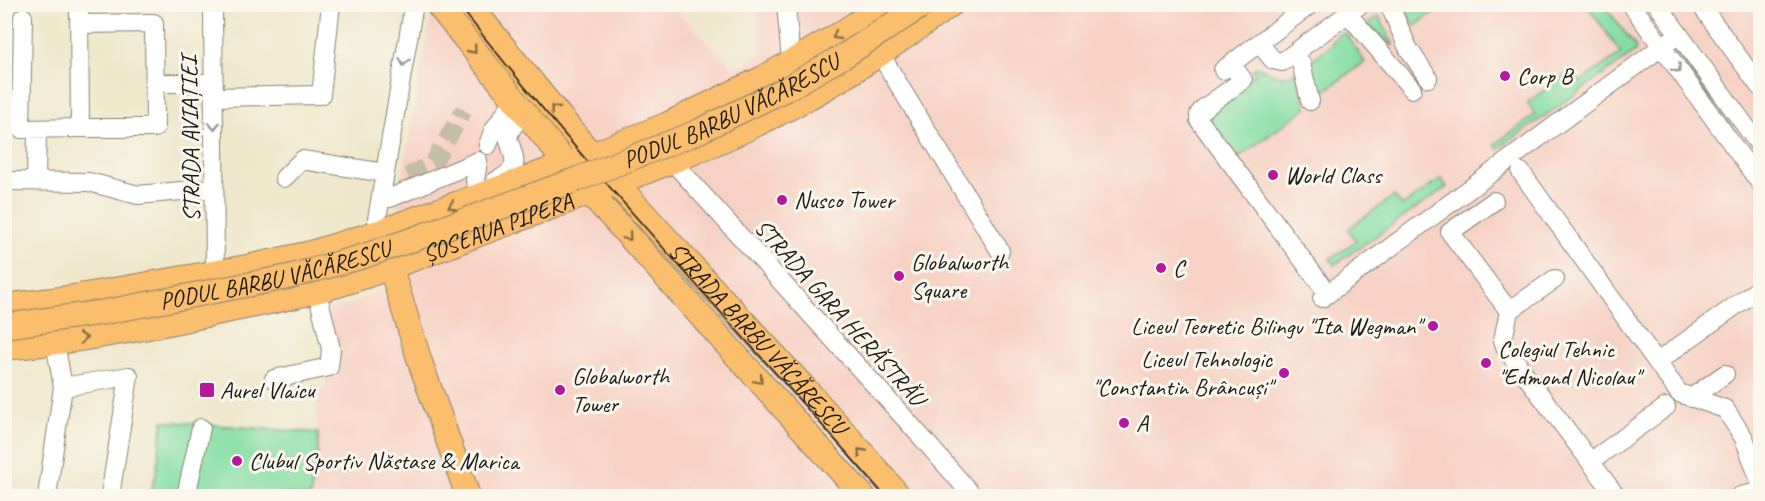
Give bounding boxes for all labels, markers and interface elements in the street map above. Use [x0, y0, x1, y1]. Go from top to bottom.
one-way arrow [832, 29, 842, 40]
one-way arrow [466, 44, 477, 55]
street label: PODUL BARBU VĂCĂRESCU [619, 45, 848, 175]
street label: STRADA AVIAȚIEI [173, 51, 206, 222]
one-way arrow [399, 57, 411, 67]
place label: Corp B [1517, 61, 1574, 91]
one-way arrow [1670, 62, 1681, 73]
marker: Corp B [1498, 69, 1512, 83]
one-way arrow [551, 105, 562, 116]
one-way arrow [208, 121, 220, 130]
place label: World Class [1285, 160, 1383, 190]
marker: World Class [1266, 168, 1280, 182]
street label: ȘOSEAUA PIPERA [418, 185, 578, 269]
place label: Nusco Tower [794, 185, 897, 215]
marker: Nusco Tower [775, 193, 789, 207]
one-way arrow [447, 198, 458, 211]
street label: STRADA GARA HERĂSTRĂU [748, 213, 935, 415]
one-way arrow [621, 230, 632, 240]
street label: PODUL BARBU VĂCĂRESCU [157, 232, 398, 316]
street label: STRADA BARBU VĂCĂRESCU [662, 236, 857, 444]
place label: Globalworth Square [911, 247, 1010, 305]
place label: C [1173, 253, 1187, 283]
marker: C [1154, 261, 1168, 275]
marker: Globalworth Square [892, 269, 906, 283]
place label: Liceul Teoretic Bilingv "Ita Wegman" [1131, 311, 1426, 341]
marker: Liceul Teoretic Bilingv "Ita Wegman" [1426, 319, 1440, 333]
one-way arrow [79, 332, 88, 344]
place label: Colegiul Tehnic "Edmond Nicolau" [1498, 334, 1645, 392]
place label: Liceul Tehnologic "Constantin Brâncuși" [1092, 344, 1277, 402]
marker: Colegiul Tehnic "Edmond Nicolau" [1479, 356, 1493, 370]
place label: Globalworth Tower [572, 361, 671, 419]
marker: Liceul Tehnologic "Constantin Brâncuși" [1277, 366, 1291, 380]
one-way arrow [752, 374, 763, 384]
place label: Aurel Vlaicu [220, 375, 317, 405]
marker: Aurel Vlaicu [198, 381, 216, 399]
marker: Globalworth Tower [553, 383, 567, 397]
place label: A [1136, 408, 1149, 438]
marker: A [1117, 416, 1131, 430]
place label: Clubul Sportiv Năstase & Marica [249, 446, 521, 476]
one-way arrow [857, 448, 868, 459]
marker: Clubul Sportiv Năstase & Marica [230, 454, 244, 468]

